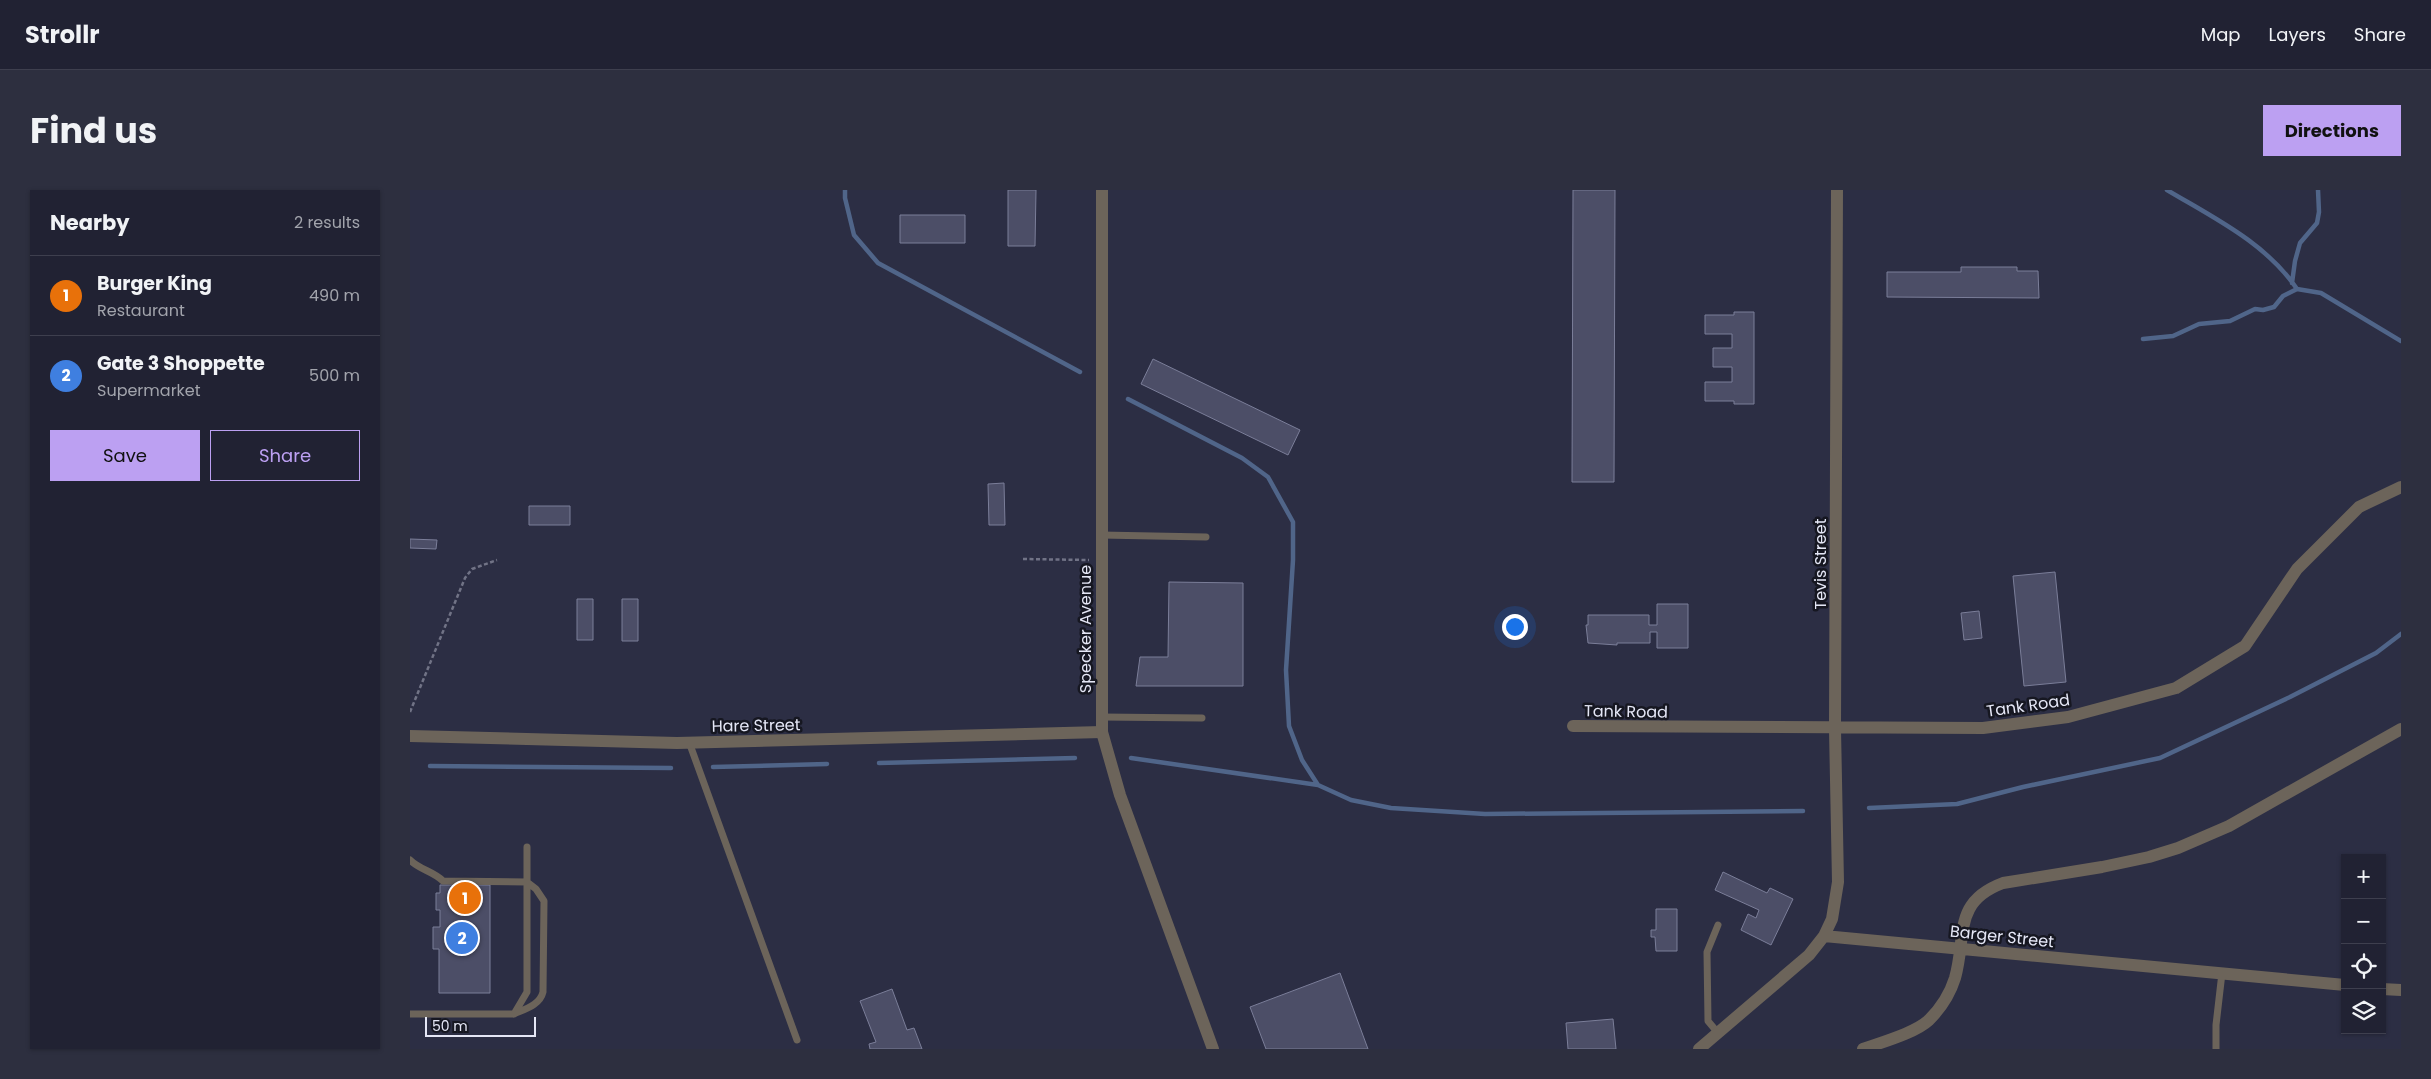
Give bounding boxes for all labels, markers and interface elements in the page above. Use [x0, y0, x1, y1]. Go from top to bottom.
text: Strollr [25, 18, 100, 51]
text: Map [2201, 22, 2241, 47]
text: Layers [2269, 22, 2326, 47]
text: Share [2354, 22, 2406, 47]
button: Directions [2263, 105, 2401, 156]
text: Find us [30, 106, 157, 155]
text: Nearby [50, 208, 130, 237]
text: 2 results [294, 211, 360, 234]
text: Burger King [97, 270, 212, 297]
text: 1 [63, 284, 69, 307]
text: 490 m [309, 284, 360, 307]
text: Restaurant [97, 299, 185, 322]
text: Gate 3 Shoppette [97, 350, 265, 377]
text: 2 [61, 364, 71, 387]
text: 500 m [309, 364, 360, 387]
text: Supermarket [97, 379, 201, 402]
button: Save [50, 430, 200, 481]
button: Share [210, 430, 360, 481]
street label: Tevis Street [1809, 518, 1832, 609]
street label: Specker Avenue [1074, 565, 1097, 693]
your location [1502, 614, 1528, 640]
street label: Tank Road [1985, 688, 2071, 723]
street label: Tank Road [1584, 699, 1668, 724]
street label: Hare Street [711, 713, 801, 738]
map controls [2341, 854, 2386, 1034]
button: + [2341, 854, 2386, 899]
pin: 1 [449, 879, 481, 917]
button: − [2341, 899, 2386, 944]
pin: 2 [446, 919, 478, 957]
street label: Barger Street [1949, 920, 2055, 953]
button: locate [2341, 944, 2386, 989]
button: layers [2341, 989, 2386, 1034]
scale bar [425, 1014, 536, 1037]
text: 50 m [432, 1016, 468, 1036]

